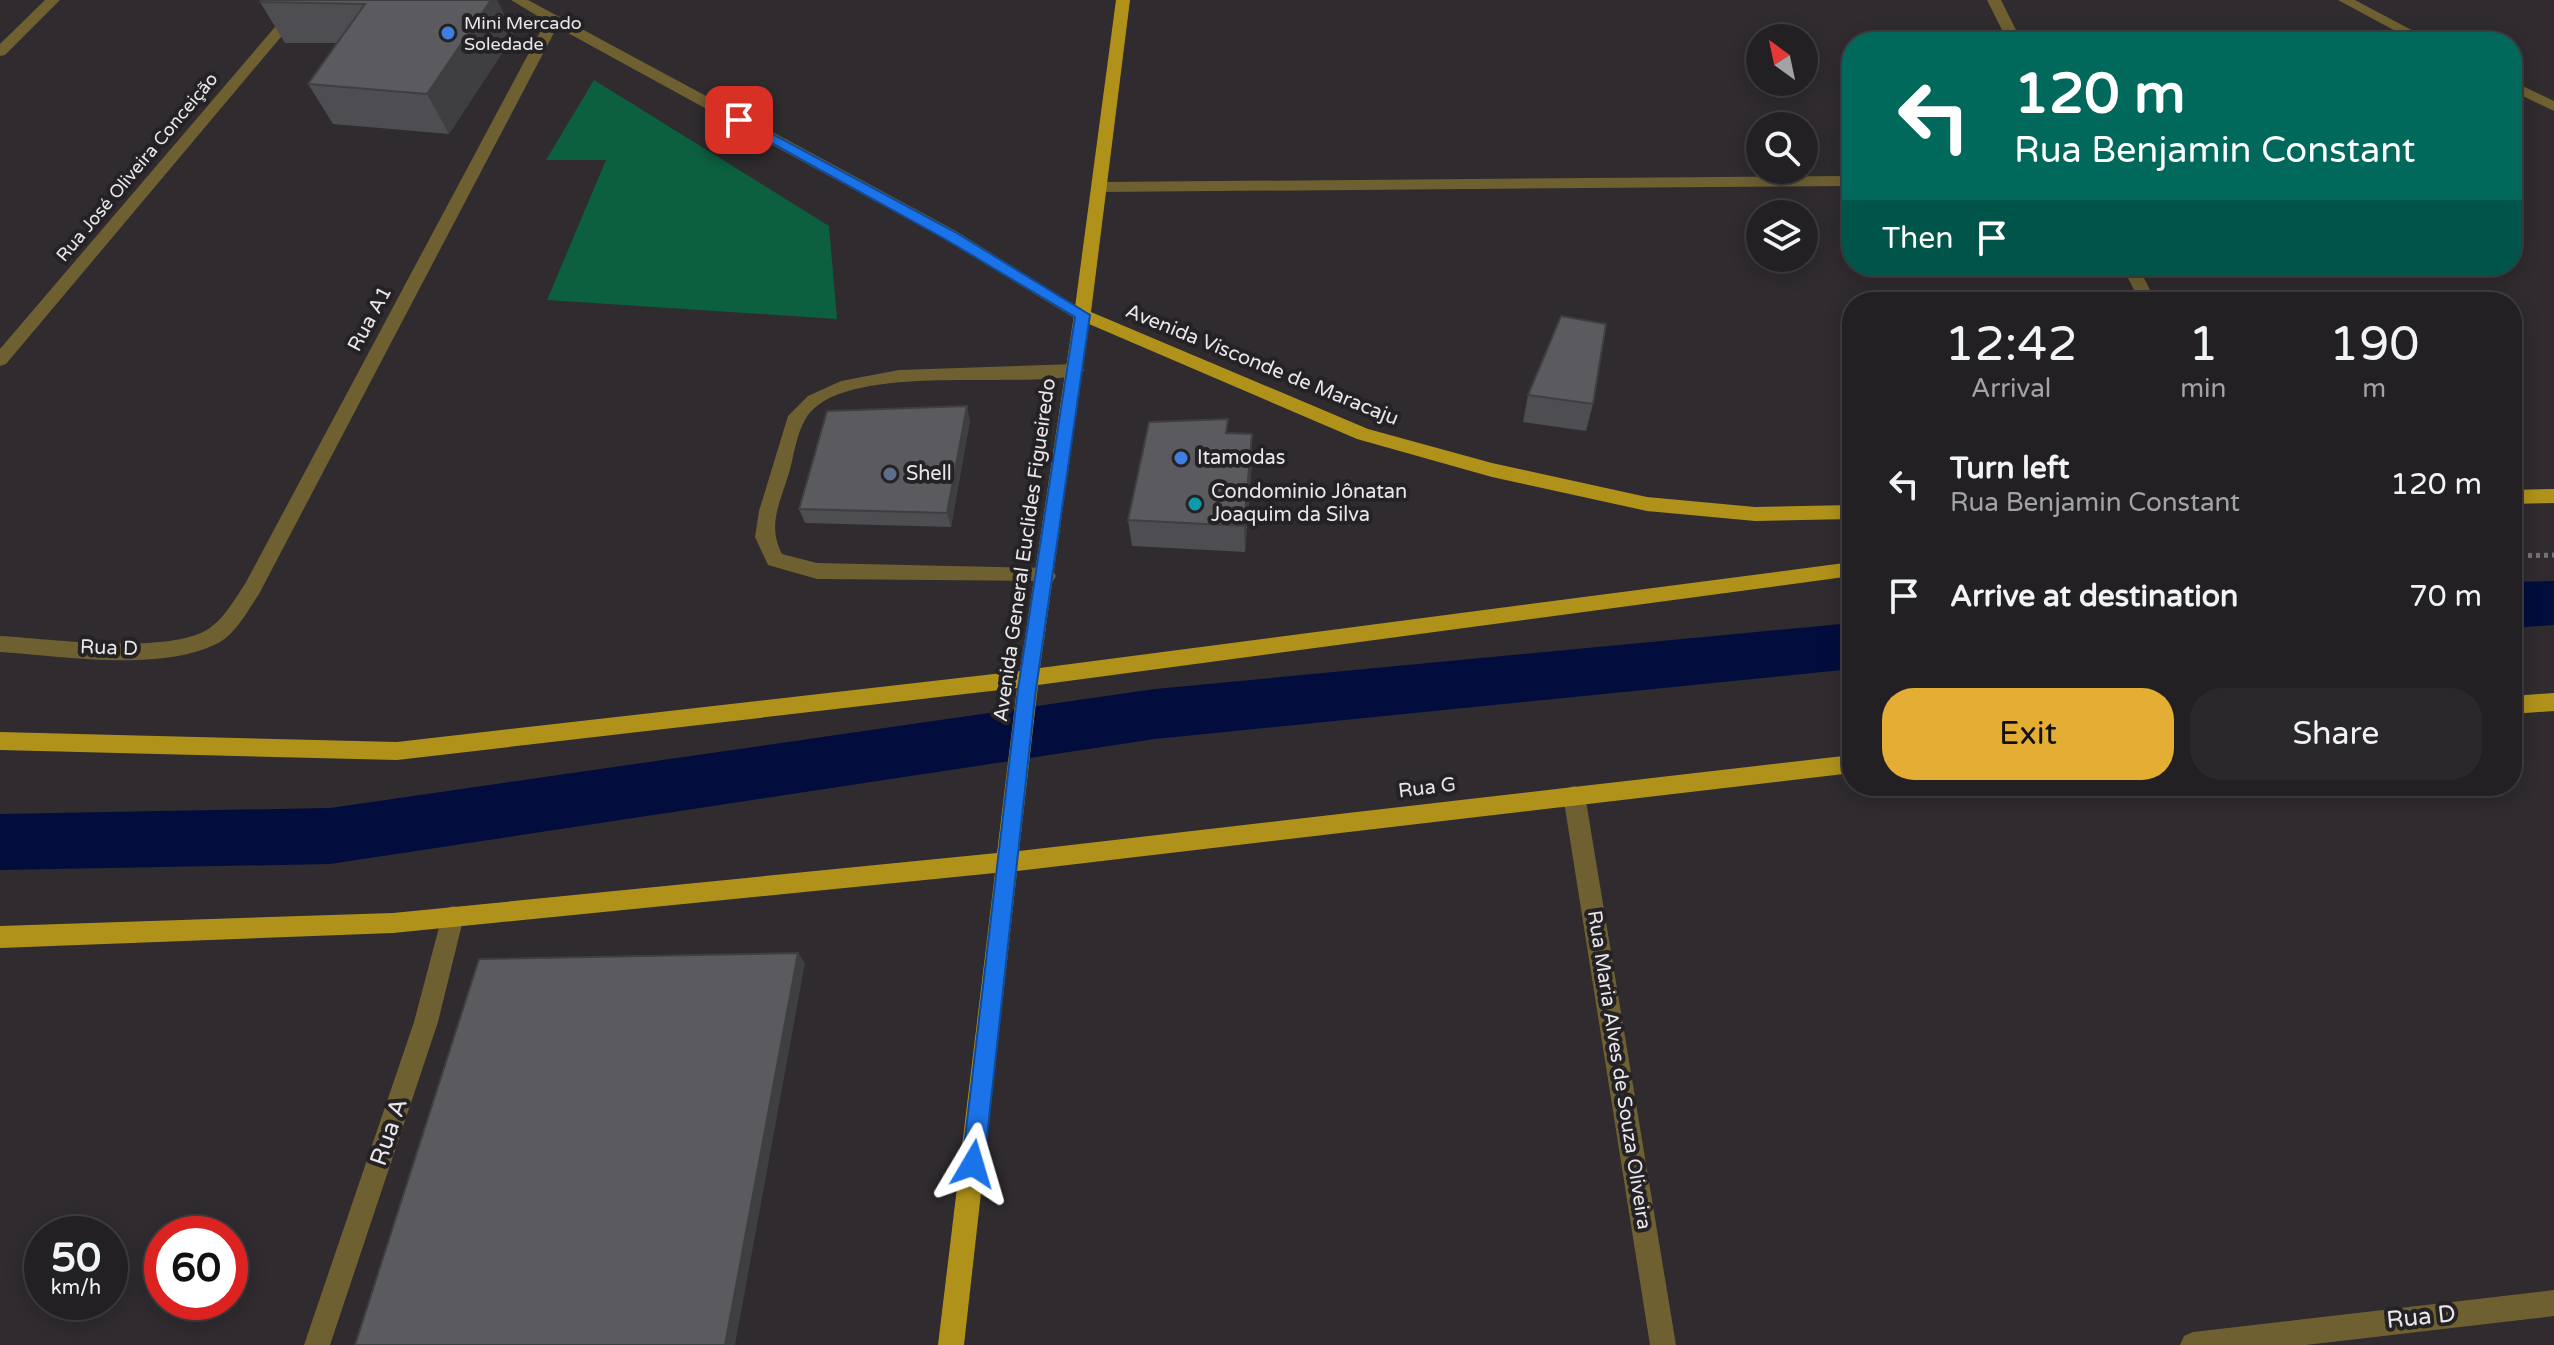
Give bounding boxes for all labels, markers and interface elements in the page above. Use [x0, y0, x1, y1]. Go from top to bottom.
place label: Mini Mercado Soledade [464, 12, 582, 55]
marker: Mini Mercado Soledade [439, 24, 457, 42]
north arrow [1746, 24, 1818, 96]
map controls [1746, 24, 1818, 272]
text: 120 m [2014, 61, 2185, 128]
icon: left [1882, 64, 1986, 168]
street label: Rua José Oliveira Conceição [52, 68, 222, 266]
pin [705, 86, 773, 154]
icon: arrive [717, 98, 761, 142]
button: search [1746, 112, 1818, 184]
text: Rua Benjamin Constant [2014, 129, 2416, 172]
button: layers [1746, 200, 1818, 272]
icon: arrive [1970, 216, 2014, 260]
text: Then [1882, 220, 1954, 257]
street label: Rua A1 [343, 282, 397, 356]
street label: Avenida Visconde de Maracaju [1122, 299, 1402, 431]
text: 12:42 [1945, 316, 2078, 374]
text: 1 [2188, 316, 2218, 374]
text: 190 [2329, 316, 2419, 374]
text: Arrival [1971, 373, 2051, 404]
text: min [2180, 373, 2226, 404]
text: m [2362, 373, 2386, 404]
street label: Avenida General Euclides Figueiredo [989, 377, 1061, 723]
place label: Itamodas [1197, 446, 1285, 470]
marker: Itamodas [1172, 449, 1190, 467]
text: Turn left [1950, 450, 2069, 487]
place label: Shell [906, 462, 952, 486]
icon: left [1882, 462, 1926, 506]
marker: Shell [881, 465, 899, 483]
text: 120 m [2390, 466, 2482, 503]
place label: Condominio Jônatan Joaquim da Silva [1211, 480, 1407, 527]
text: Rua Benjamin Constant [1950, 487, 2240, 518]
marker: Condominio Jônatan Joaquim da Silva [1186, 495, 1204, 513]
icon: arrive [1882, 574, 1926, 618]
text: Arrive at destination [1950, 578, 2238, 615]
text: 70 m [2409, 578, 2482, 615]
street label: Rua D [80, 635, 138, 661]
button: Exit [1882, 688, 2174, 780]
button: Share [2190, 688, 2482, 780]
street label: Rua G [1397, 773, 1457, 803]
street label: Rua Maria Alves de Souza Oliveira [1582, 909, 1656, 1231]
street label: Rua A [364, 1094, 414, 1170]
position arrow [931, 1122, 1015, 1206]
speed limit sign: 60 [144, 1216, 248, 1320]
text: 50 [51, 1234, 101, 1282]
text: km/h [51, 1276, 101, 1300]
street label: Rua D [2385, 1299, 2457, 1335]

